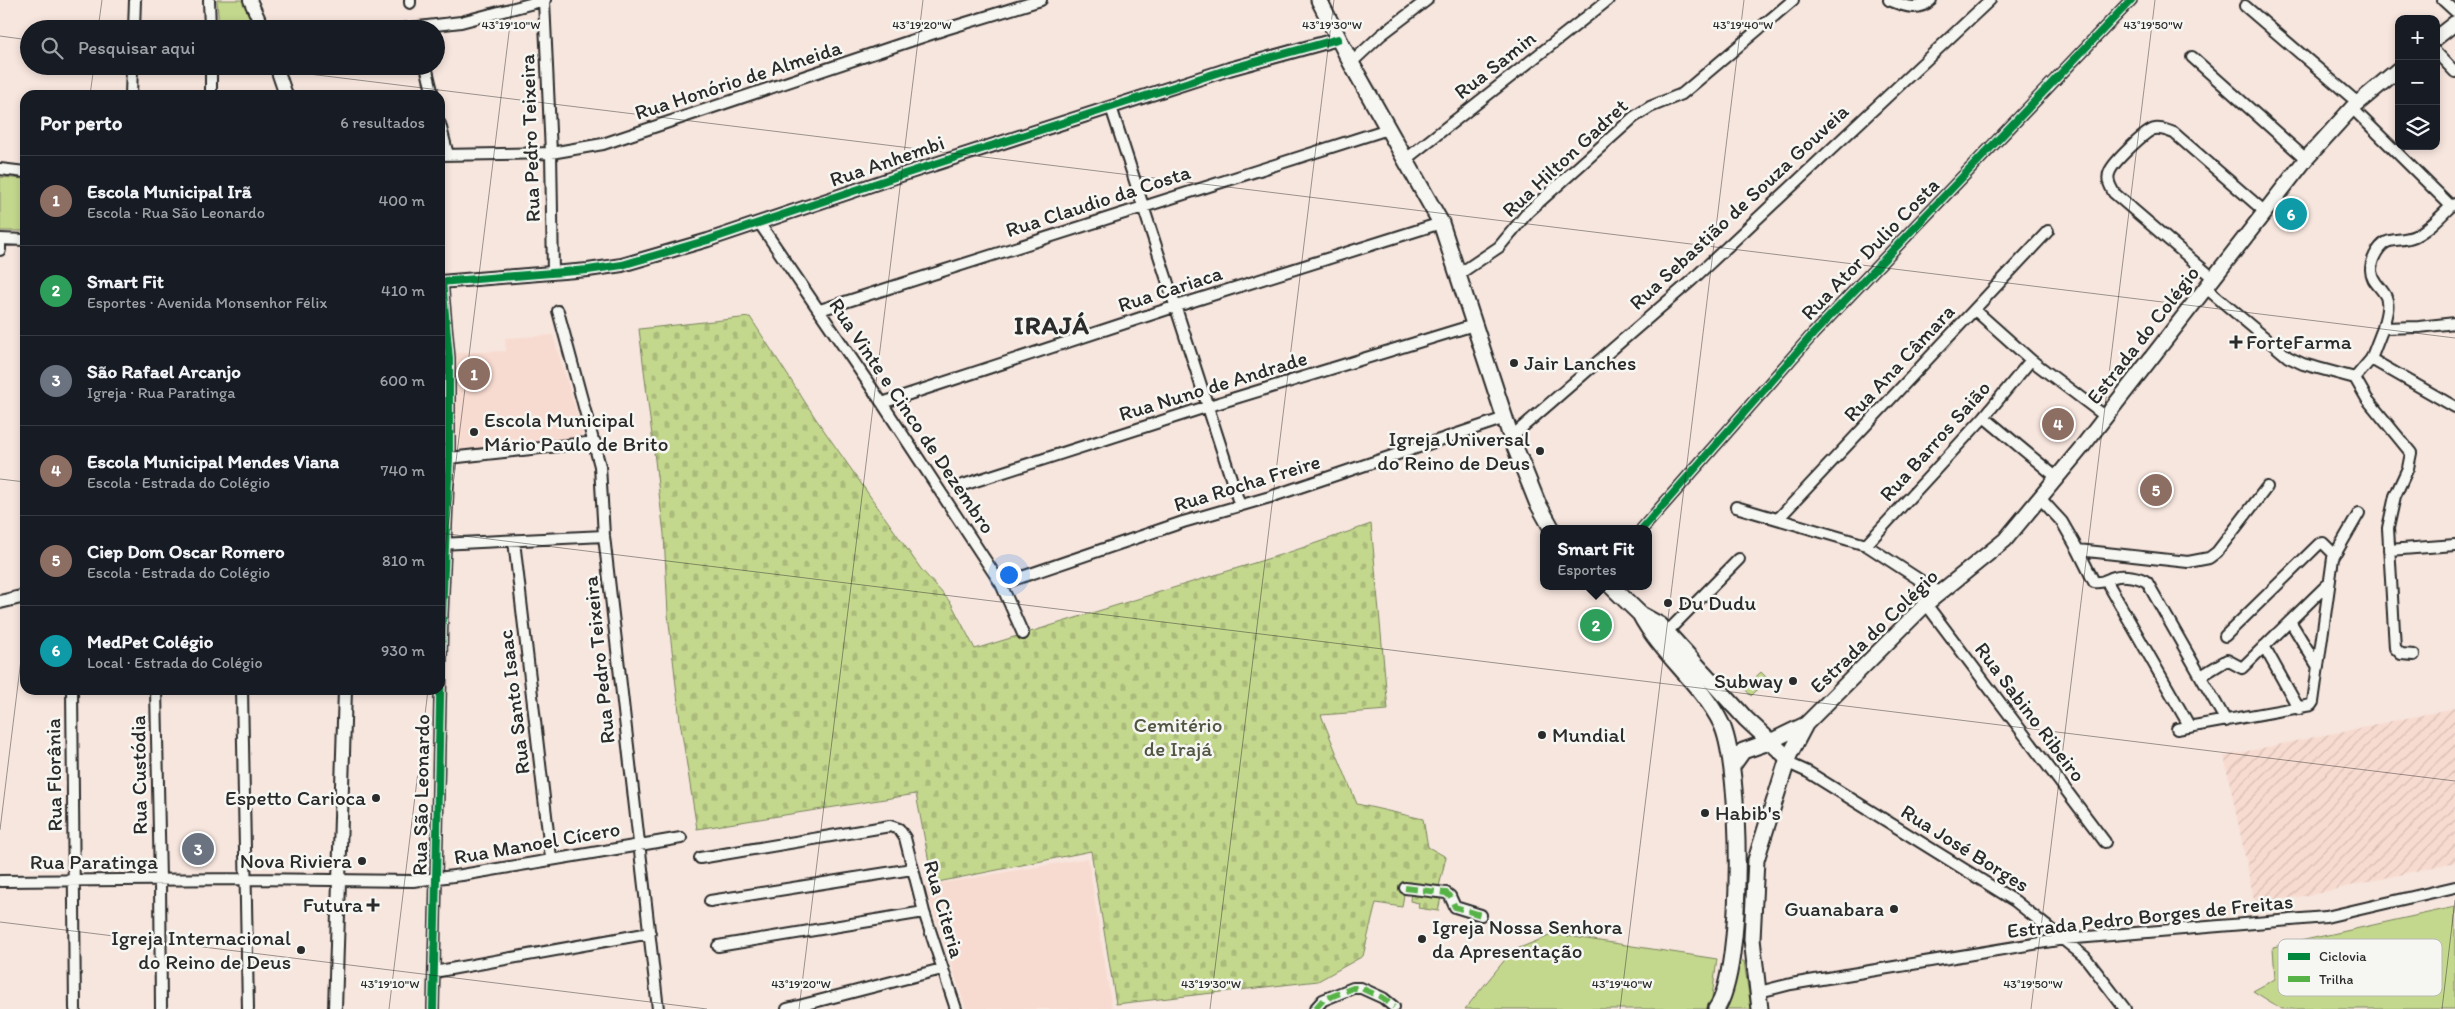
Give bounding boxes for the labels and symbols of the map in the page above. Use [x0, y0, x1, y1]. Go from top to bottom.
text: 43°19'10"W [482, 18, 540, 32]
text: 43°19'20"W [892, 18, 952, 32]
text: 43°19'30"W [1302, 18, 1362, 32]
text: 43°19'40"W [1713, 18, 1773, 32]
text: 43°19'50"W [2123, 18, 2183, 32]
street label: Rua Samin [1449, 25, 1540, 104]
street label: Rua Honório de Almeida [631, 34, 845, 125]
street label: Rua Pedro Teixeira [514, 53, 545, 223]
street label: Rua Hilton Gadret [1497, 93, 1633, 222]
street label: Rua Sebastião de Souza Gouveia [1624, 98, 1853, 315]
street label: Rua Anhembi [826, 129, 947, 192]
street label: Rua Claudio da Costa [1002, 159, 1193, 242]
street label: Rua Ator Dulio Costa [1795, 172, 1944, 325]
pin: 6 [2275, 195, 2307, 233]
street label: Rua Cariaca [1114, 260, 1225, 317]
street label: Estrada do Colégio [2081, 261, 2204, 409]
street label: Rua Vinte e Cinco de Dezembro [824, 293, 1001, 538]
street label: Rua Ana Câmara [1838, 299, 1959, 426]
district label: IRAJÁ [1014, 309, 1090, 341]
place label: ForteFarma [2246, 329, 2352, 354]
marker: ForteFarma [2230, 336, 2242, 348]
street label: Rua Nuno de Andrade [1116, 345, 1310, 426]
place label: Jair Lanches [1524, 350, 1636, 375]
pin: 1 [458, 355, 490, 393]
marker: Jair Lanches [1508, 357, 1520, 369]
street label: Rua Barros Saião [1874, 375, 1995, 506]
pin: 4 [2042, 405, 2074, 443]
place label: Escola Municipal Mário Paulo de Brito [484, 407, 668, 456]
marker: Escola Municipal Mário Paulo de Brito [468, 426, 480, 438]
place label: Igreja Universal do Reino de Deus [1377, 426, 1530, 475]
marker: Igreja Universal do Reino de Deus [1534, 445, 1546, 457]
street label: Rua Rocha Freire [1171, 448, 1323, 517]
pin: 5 [2140, 471, 2172, 509]
your location [996, 562, 1022, 588]
street label: Estrada do Colégio [1804, 563, 1943, 698]
street label: Rua Pedro Teixeira [577, 575, 620, 745]
place label: Du Dudu [1678, 590, 1757, 615]
marker: Du Dudu [1662, 597, 1674, 609]
pin: 2 [1580, 606, 1612, 644]
street label: Rua Santo Isaac [492, 628, 535, 776]
street label: Rua Sabino Ribeiro [1970, 637, 2091, 786]
place label: Subway [1714, 668, 1783, 693]
marker: Subway [1787, 675, 1799, 687]
park label: Cemitério de Irajá [1134, 712, 1222, 761]
street label: Rua São Leonardo [407, 714, 434, 876]
street label: Rua Custódia [125, 715, 152, 835]
street label: Rua Florânia [40, 718, 67, 832]
place label: Mundial [1552, 722, 1625, 747]
marker: Mundial [1536, 729, 1548, 741]
place label: Espetto Carioca [225, 785, 366, 810]
marker: Espetto Carioca [370, 792, 382, 804]
street label: Rua José Borges [1897, 798, 2034, 897]
place label: Habib's [1715, 800, 1781, 825]
marker: Habib's [1699, 807, 1711, 819]
street label: Rua Manoel Cícero [452, 816, 622, 869]
pin: 3 [182, 830, 214, 868]
place label: Nova Riviera [240, 848, 352, 873]
street label: Rua Paratinga [30, 849, 158, 874]
marker: Nova Riviera [356, 855, 368, 867]
street label: Rua Citeria [919, 857, 970, 961]
street label: Estrada Pedro Borges de Freitas [2006, 888, 2294, 943]
place label: Futura [303, 892, 363, 917]
place label: Guanabara [1784, 896, 1884, 921]
marker: Futura [367, 899, 379, 911]
marker: Guanabara [1888, 903, 1900, 915]
place label: Igreja Nossa Senhora da Apresentação [1432, 914, 1623, 963]
place label: Igreja Internacional do Reino de Deus [111, 925, 291, 974]
marker: Igreja Nossa Senhora da Apresentação [1416, 933, 1428, 945]
legend [2278, 939, 2442, 996]
marker: Igreja Internacional do Reino de Deus [295, 944, 307, 956]
text: Ciclovia [2319, 948, 2367, 965]
text: Trilha [2319, 971, 2353, 988]
text: 43°19'10"W [361, 977, 419, 991]
text: 43°19'20"W [771, 977, 831, 991]
text: 43°19'30"W [1181, 977, 1241, 991]
text: 43°19'40"W [1592, 977, 1652, 991]
text: 43°19'50"W [2003, 977, 2063, 991]

